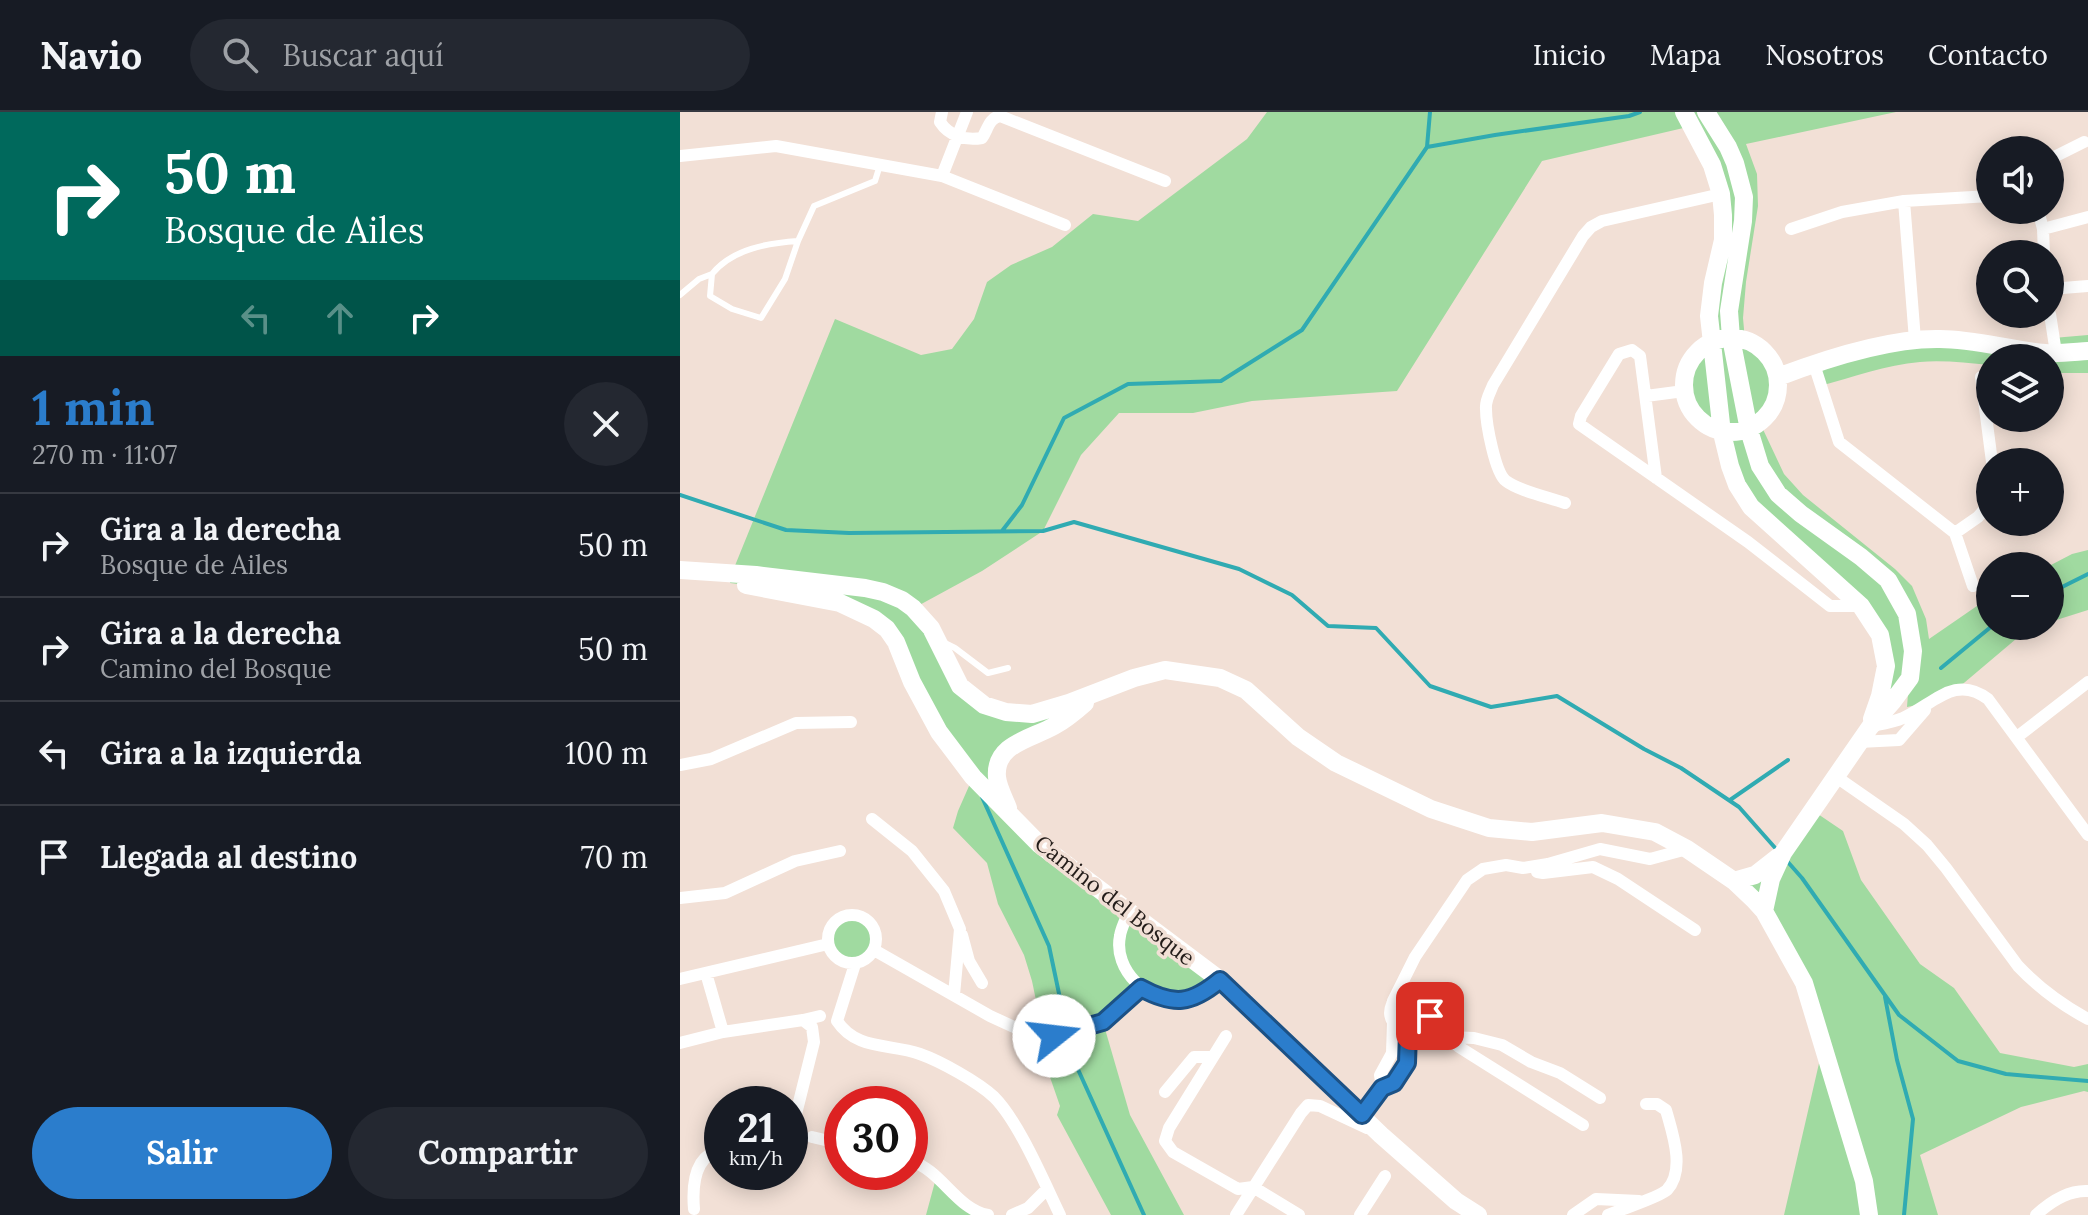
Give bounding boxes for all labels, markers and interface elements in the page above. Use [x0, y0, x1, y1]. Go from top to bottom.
search box [190, 19, 750, 91]
text: Navio [40, 31, 142, 79]
icon: search [218, 33, 262, 77]
text: Buscar aquí [282, 36, 444, 74]
text: Inicio [1533, 37, 1606, 73]
text: Mapa [1650, 37, 1721, 73]
text: Nosotros [1765, 37, 1884, 73]
text: Contacto [1928, 37, 2048, 73]
map controls [1976, 136, 2064, 640]
button: sound [1976, 136, 2064, 224]
text: 50 m [164, 137, 296, 208]
icon: right [32, 144, 136, 248]
text: Bosque de Ailes [164, 207, 424, 253]
button: search [1976, 240, 2064, 328]
icon: left [234, 296, 278, 340]
icon: ahead [318, 296, 362, 340]
icon: right [402, 296, 446, 340]
button: layers [1976, 344, 2064, 432]
text: 1 min [32, 377, 155, 438]
button: close [564, 382, 648, 466]
text: 270 m · 11:07 [32, 438, 177, 471]
button: + [1976, 448, 2064, 536]
text: Gira a la derecha [100, 510, 341, 548]
icon: right [32, 523, 76, 567]
text: 50 m [578, 526, 648, 564]
text: Bosque de Ailes [100, 548, 288, 581]
button: − [1976, 552, 2064, 640]
text: Gira a la derecha [100, 614, 341, 652]
icon: right [32, 627, 76, 671]
text: 50 m [578, 630, 648, 668]
text: Camino del Bosque [100, 652, 332, 685]
icon: left [32, 731, 76, 775]
text: Gira a la izquierda [100, 734, 361, 772]
text: 100 m [565, 734, 648, 772]
street label: Camino del Bosque [1029, 829, 1201, 971]
icon: arrive [32, 835, 76, 879]
text: Llegada al destino [100, 838, 357, 876]
text: 70 m [581, 838, 648, 876]
pin [1396, 982, 1464, 1050]
position arrow [1012, 994, 1096, 1078]
icon: arrive [1408, 994, 1452, 1038]
speed limit sign: 30 [824, 1086, 928, 1190]
text: 21 [737, 1102, 775, 1153]
button: Salir [32, 1107, 332, 1199]
button: Compartir [348, 1107, 648, 1199]
text: km/h [729, 1145, 783, 1170]

